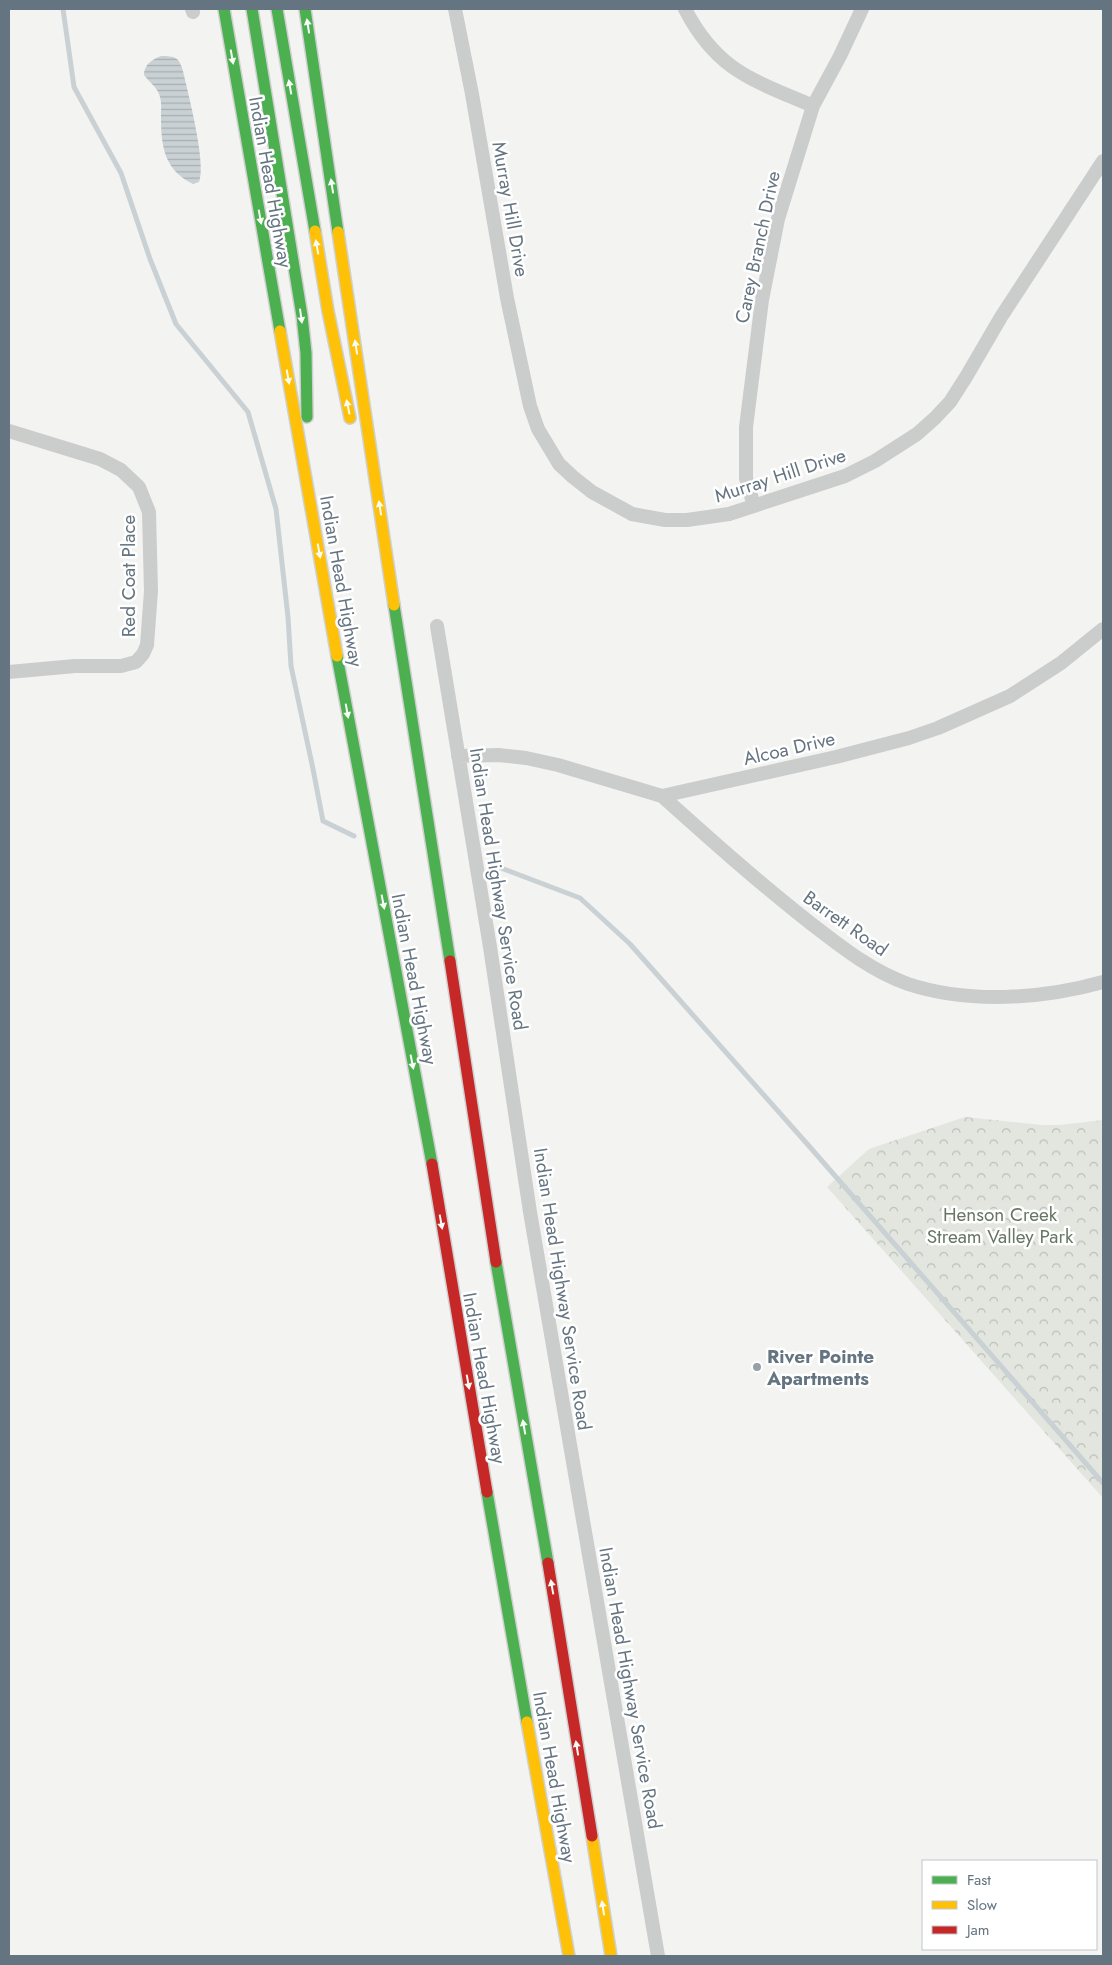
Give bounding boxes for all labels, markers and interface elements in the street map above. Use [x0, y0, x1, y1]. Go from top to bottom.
one-way arrow [303, 17, 311, 33]
one-way arrow [228, 49, 236, 65]
one-way arrow [286, 79, 294, 95]
street label: Indian Head Highway [242, 94, 299, 271]
street label: Murray Hill Drive [485, 139, 536, 279]
street label: Carey Branch Drive [728, 168, 787, 326]
one-way arrow [327, 178, 335, 194]
one-way arrow [256, 209, 264, 225]
one-way arrow [313, 239, 321, 255]
one-way arrow [298, 308, 306, 324]
one-way arrow [351, 339, 359, 355]
one-way arrow [284, 369, 292, 385]
one-way arrow [344, 399, 352, 414]
street label: Murray Hill Drive [711, 441, 850, 509]
street label: Indian Head Highway [313, 493, 370, 670]
one-way arrow [375, 499, 383, 515]
street label: Red Coat Place [115, 515, 142, 637]
one-way arrow [315, 543, 323, 559]
one-way arrow [344, 703, 352, 719]
street label: Alcoa Drive [741, 725, 838, 772]
street label: Indian Head Highway Service Road [463, 746, 534, 1032]
street label: Barrett Road [798, 884, 894, 963]
street label: Indian Head Highway [385, 891, 444, 1068]
one-way arrow [379, 895, 387, 911]
one-way arrow [409, 1054, 417, 1070]
street label: Indian Head Highway Service Road [527, 1146, 598, 1432]
park label: Henson Creek Stream Valley Park [927, 1201, 1074, 1250]
one-way arrow [437, 1214, 445, 1230]
street label: Indian Head Highway [456, 1290, 513, 1467]
place label: River Pointe Apartments [766, 1343, 874, 1392]
marker: River Pointe Apartments [751, 1361, 763, 1373]
one-way arrow [464, 1375, 472, 1391]
one-way arrow [520, 1419, 528, 1435]
street label: Indian Head Highway Service Road [592, 1545, 669, 1831]
one-way arrow [547, 1579, 555, 1595]
street label: Indian Head Highway [526, 1689, 583, 1866]
one-way arrow [572, 1739, 580, 1755]
legend [922, 1860, 1097, 1950]
text: Fast [967, 1869, 991, 1891]
text: Slow [967, 1894, 998, 1916]
one-way arrow [599, 1900, 607, 1916]
text: Jam [965, 1919, 990, 1941]

